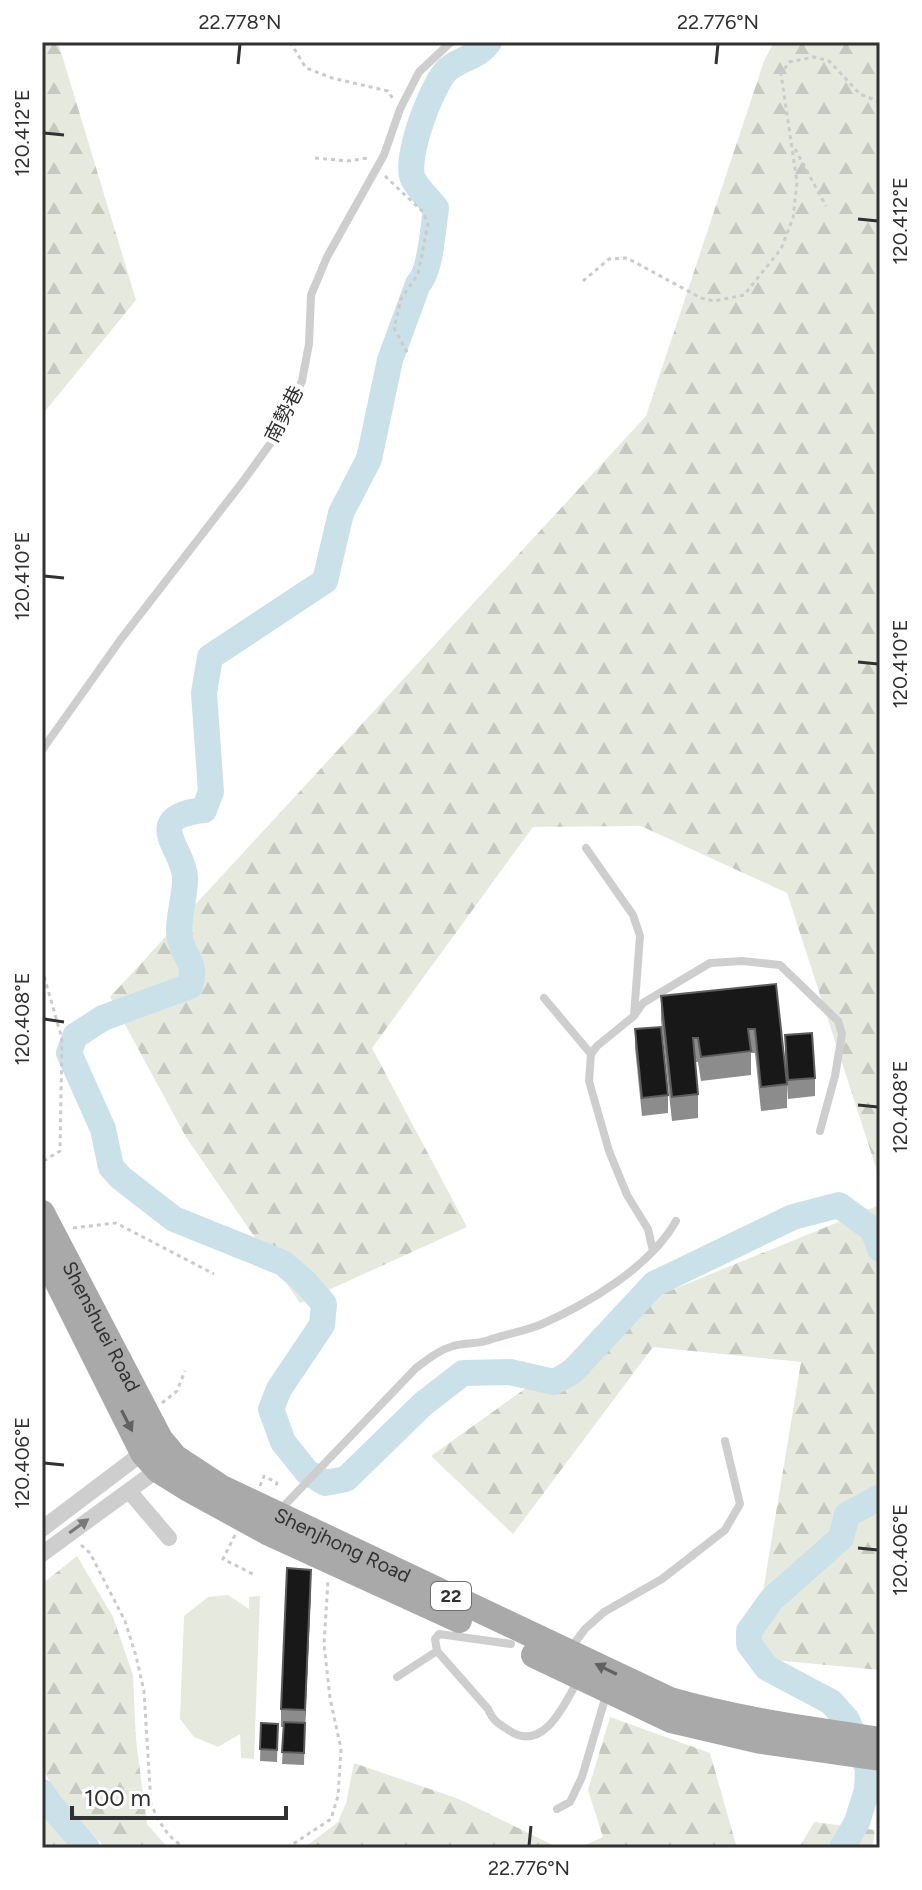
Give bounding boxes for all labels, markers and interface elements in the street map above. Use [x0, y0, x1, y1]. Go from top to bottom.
text: 22.778°N [198, 10, 282, 34]
text: 22.776°N [677, 10, 759, 34]
text: 120.412°E [10, 89, 34, 177]
text: 120.412°E [888, 177, 912, 265]
street label: 南勢巷 [260, 382, 308, 446]
text: 120.410°E [10, 531, 34, 621]
text: 120.410°E [888, 619, 912, 709]
text: 120.408°E [10, 972, 34, 1066]
text: 120.408°E [888, 1060, 912, 1154]
street label: Shenshuei Road [57, 1257, 145, 1396]
one-way arrow [120, 1410, 133, 1433]
text: 120.406°E [10, 1417, 34, 1509]
street label: Shenjhong Road [271, 1503, 414, 1587]
text: 120.406°E [888, 1504, 912, 1596]
one-way arrow [69, 1519, 90, 1534]
road number: 22 [431, 1582, 471, 1610]
one-way arrow [595, 1663, 618, 1676]
scale bar [72, 1770, 286, 1820]
text: 100 m [84, 1783, 151, 1812]
text: 22.776°N [488, 1856, 570, 1880]

